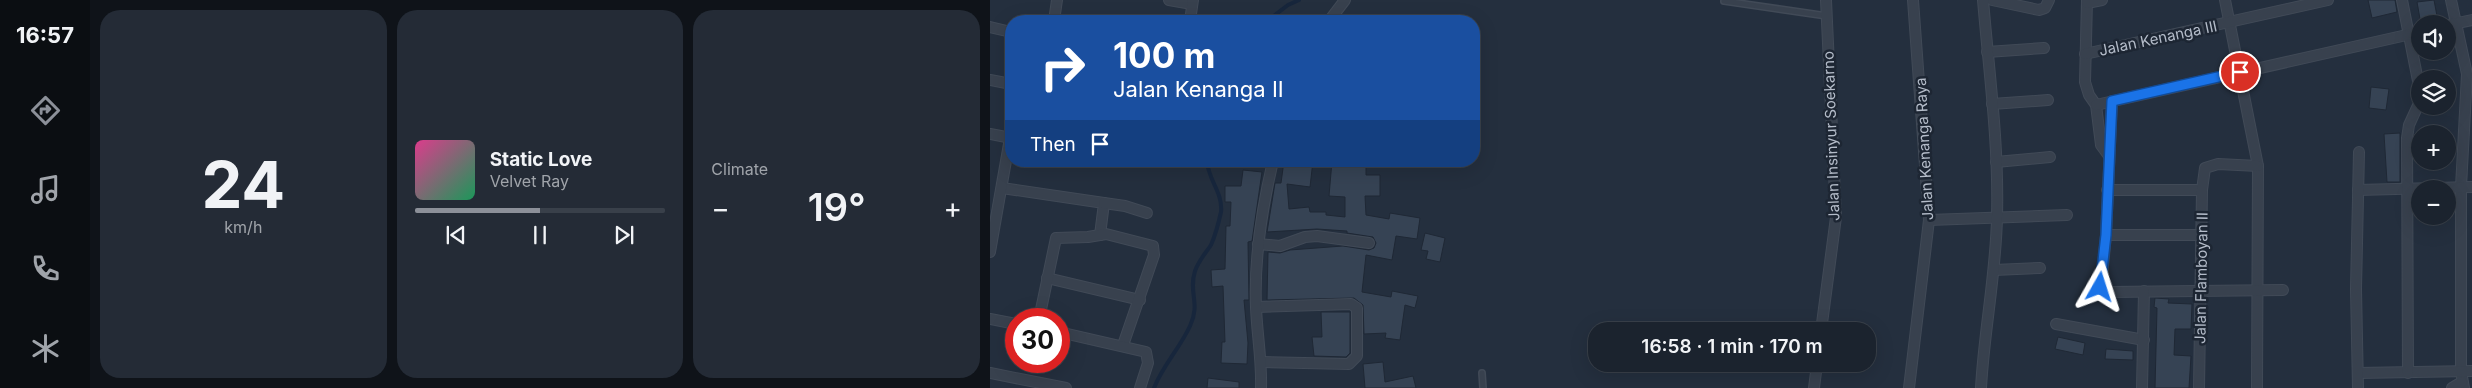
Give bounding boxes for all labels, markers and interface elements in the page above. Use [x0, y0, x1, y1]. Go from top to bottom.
map controls [2411, 15, 2456, 225]
button: sound [2411, 15, 2456, 60]
street label: Jalan Kenanga III [2097, 16, 2219, 60]
text: 16:57 [16, 22, 74, 48]
text: 100 m [1113, 34, 1216, 76]
icon: right [1030, 35, 1095, 100]
street label: Jalan Insinyur Soekarno [1819, 51, 1843, 221]
pin [2219, 51, 2261, 93]
icon: arrive [2226, 58, 2254, 86]
button: layers [2411, 70, 2456, 115]
text: Jalan Kenanga II [1113, 76, 1284, 102]
street label: Jalan Kenanga Raya [1911, 77, 1937, 221]
icon: directions [28, 93, 63, 128]
button: + [2411, 125, 2456, 170]
icon: arrive [1086, 130, 1114, 158]
text: Then [1030, 133, 1076, 156]
text: 24 [201, 145, 285, 224]
text: Static Love [490, 148, 592, 171]
text: Climate [711, 159, 768, 179]
text: Velvet Ray [490, 171, 569, 191]
icon: music [28, 172, 63, 207]
button: − [2411, 180, 2456, 225]
text: 19° [808, 184, 866, 230]
text: − [711, 191, 730, 225]
text: + [943, 191, 962, 225]
street label: Jalan Flamboyan II [2190, 212, 2212, 344]
text: km/h [224, 217, 262, 237]
icon: previous [442, 221, 470, 249]
icon: pause [526, 221, 554, 249]
icon: next [610, 221, 638, 249]
icon: phone [28, 251, 63, 286]
position arrow [2073, 260, 2125, 312]
speed limit sign: 30 [1005, 308, 1070, 373]
icon: climate [28, 331, 63, 366]
text: 16:58 · 1 min · 170 m [1641, 335, 1823, 358]

